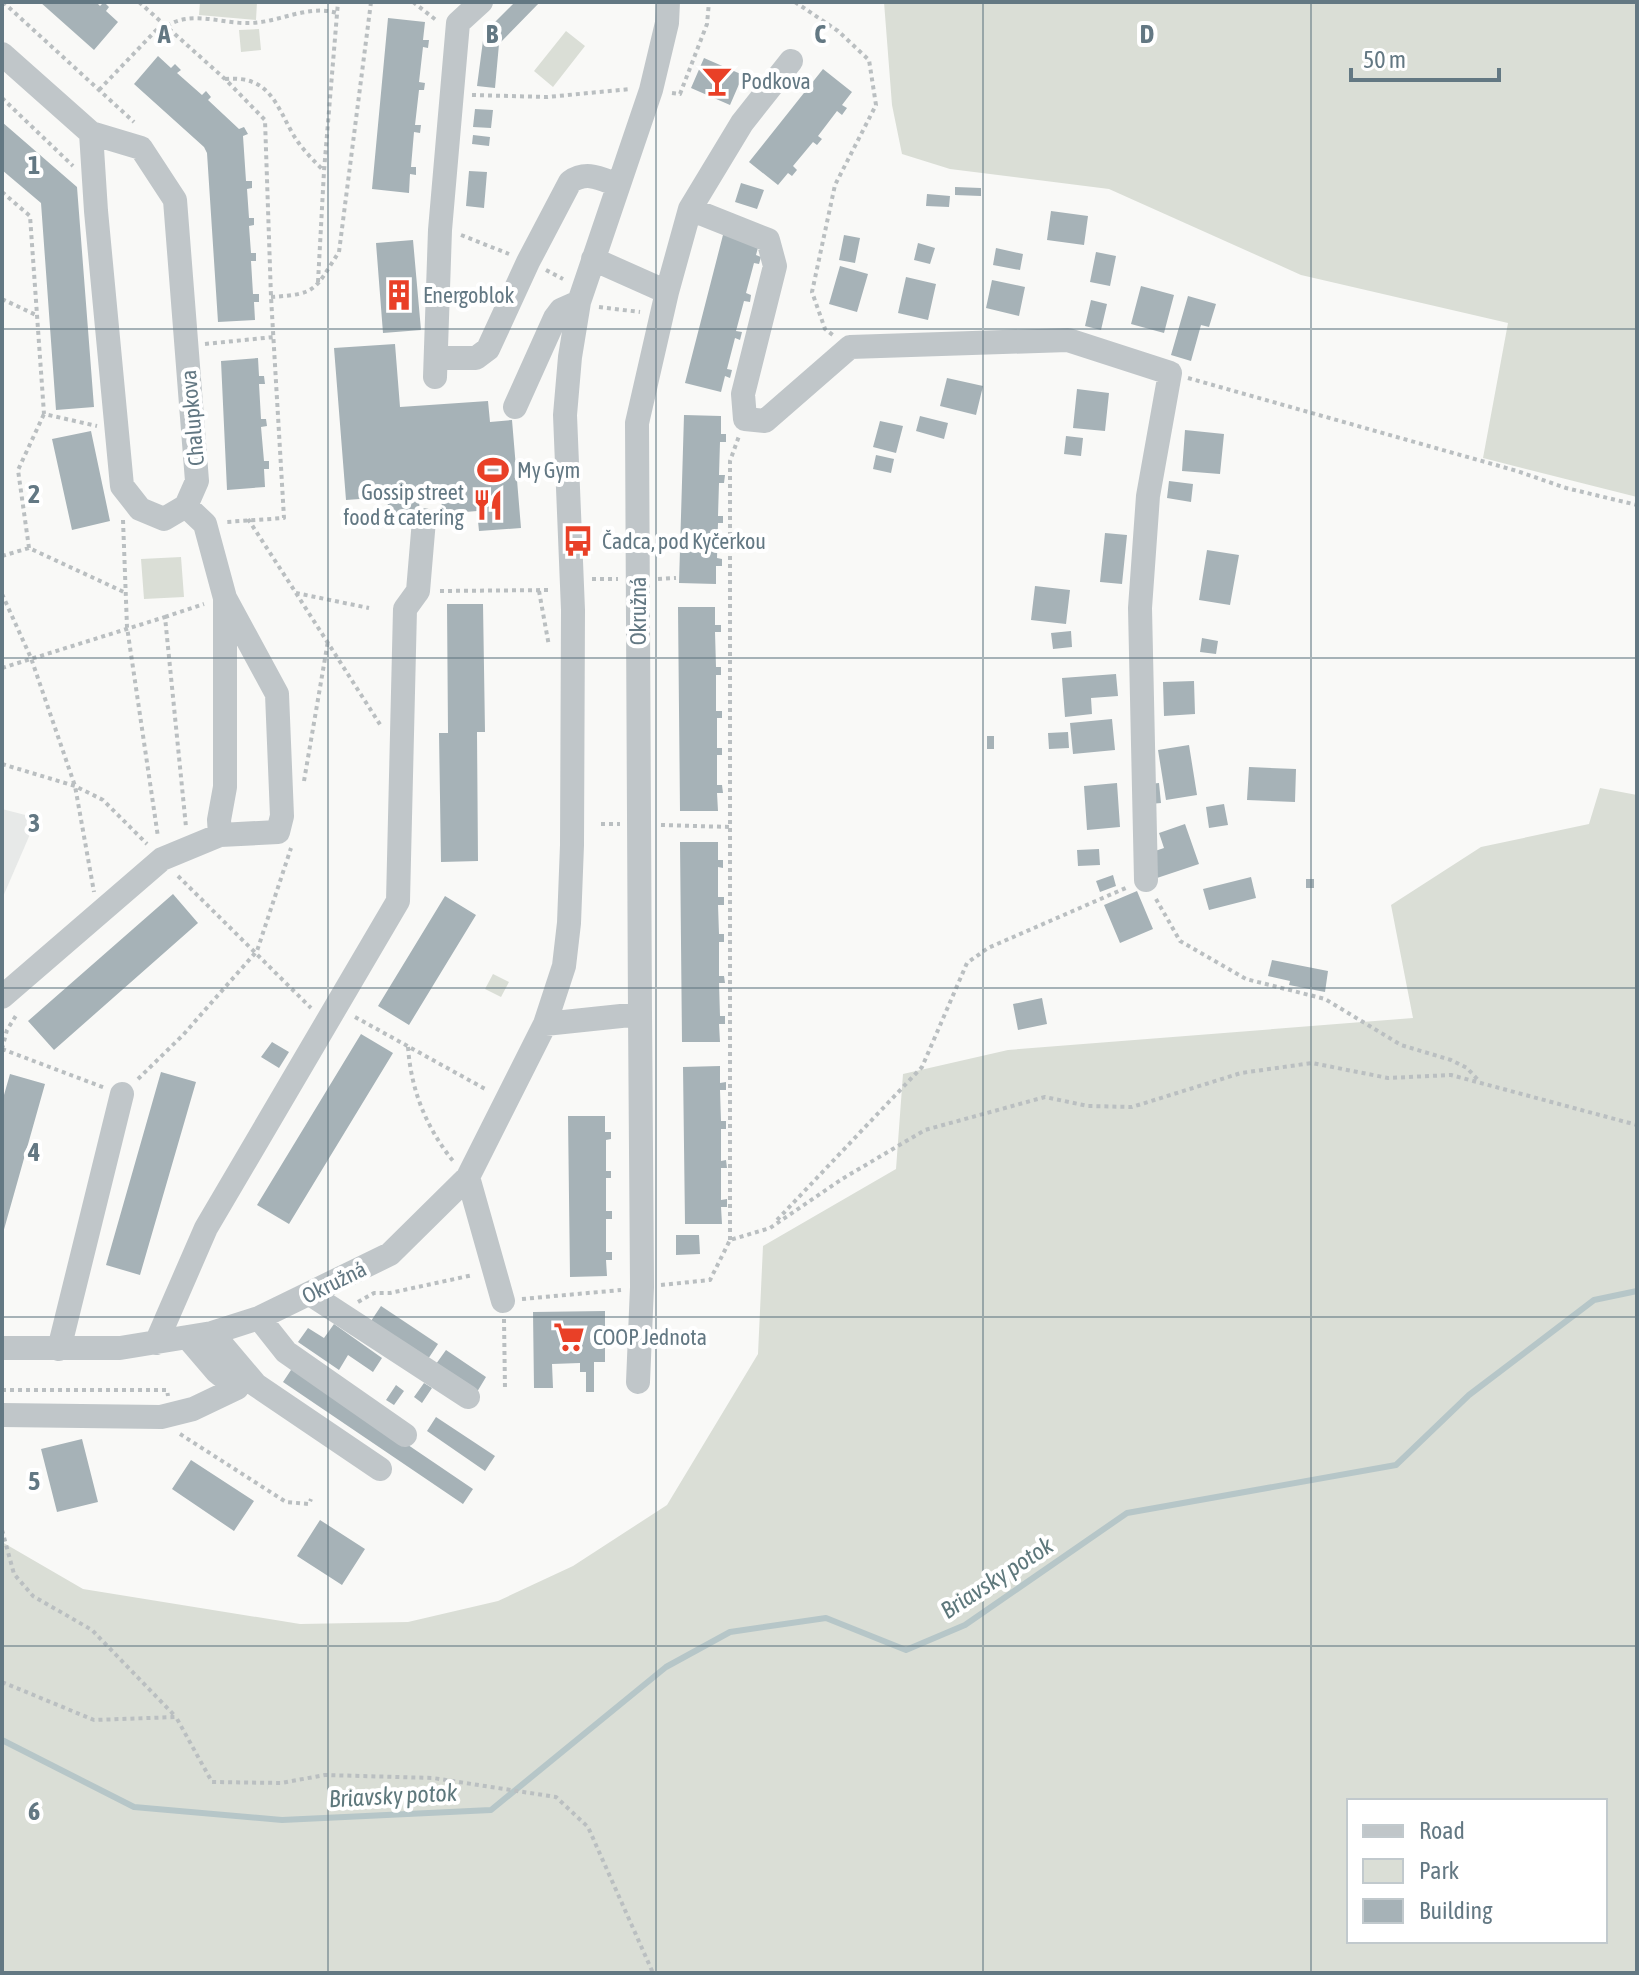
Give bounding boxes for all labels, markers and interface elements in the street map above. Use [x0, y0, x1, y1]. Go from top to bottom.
text: A [157, 19, 171, 49]
text: B [486, 19, 499, 49]
text: C [814, 19, 826, 49]
text: D [1140, 19, 1154, 49]
scale bar [1351, 32, 1499, 82]
text: 50 m [1363, 46, 1406, 73]
bar icon: Podkova [700, 64, 734, 98]
place label: Podkova [741, 68, 811, 94]
text: 1 [28, 150, 40, 180]
building icon: Energoblok [382, 278, 416, 312]
place label: Energoblok [423, 282, 515, 308]
street label: Chalupkova [175, 369, 209, 467]
sports icon: My Gym [476, 453, 510, 487]
place label: My Gym [517, 457, 580, 483]
text: 2 [28, 479, 40, 509]
place label: Gossip street food & catering [343, 479, 465, 530]
restaurant icon: Gossip street food & catering [471, 488, 505, 522]
bus stop icon: Čadca, pod Kyčerkou [561, 524, 595, 558]
place label: Čadca, pod Kyčerkou [602, 528, 766, 554]
street label: Okružná [625, 577, 651, 645]
text: 3 [28, 808, 40, 838]
text: 4 [27, 1137, 40, 1167]
street label: Okružná [298, 1255, 370, 1309]
supermarket icon: COOP Jednota [552, 1320, 586, 1354]
place label: COOP Jednota [593, 1324, 707, 1350]
text: 5 [28, 1466, 40, 1496]
water label: Briavsky potok [936, 1531, 1058, 1624]
water label: Briavsky potok [328, 1779, 458, 1812]
text: 6 [28, 1796, 40, 1826]
legend [1347, 1799, 1607, 1943]
text: Road [1419, 1817, 1465, 1844]
text: Park [1419, 1857, 1460, 1884]
text: Building [1419, 1897, 1493, 1924]

